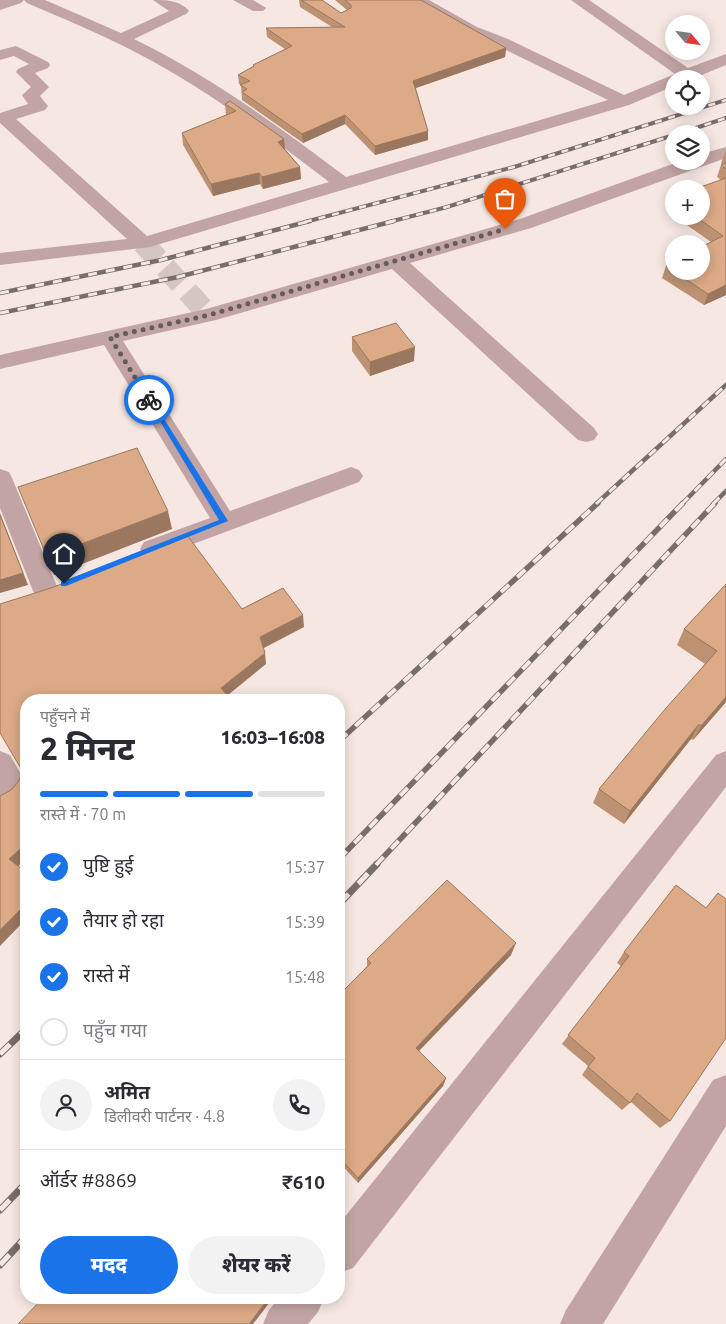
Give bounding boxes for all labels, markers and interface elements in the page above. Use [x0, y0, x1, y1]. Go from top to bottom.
north arrow [665, 15, 710, 60]
map controls [665, 15, 710, 280]
button: locate [665, 70, 710, 115]
button: layers [665, 125, 710, 170]
pin [484, 178, 526, 229]
button: + [665, 180, 710, 225]
icon: bag [491, 185, 519, 213]
button: − [665, 235, 710, 280]
courier [124, 375, 174, 425]
icon: bike [135, 386, 163, 414]
pin [43, 533, 85, 584]
icon: home [50, 540, 78, 568]
text: पहुँचने में [40, 707, 90, 725]
text: 16:03–16:08 [220, 726, 325, 748]
text: 2 मिनट [40, 730, 135, 766]
text: रास्ते में · 70 m [40, 805, 126, 823]
icon: check [40, 853, 68, 881]
text: पुष्टि हुई [83, 854, 134, 876]
text: 15:37 [285, 858, 325, 876]
icon: check [40, 908, 68, 936]
text: तैयार हो रहा [83, 909, 164, 931]
text: 15:39 [285, 913, 325, 931]
icon: check [40, 963, 68, 991]
text: रास्ते में [83, 964, 130, 986]
text: 15:48 [285, 968, 325, 986]
text: पहुँच गया [83, 1019, 147, 1041]
button: person [40, 1079, 92, 1131]
button: phone [273, 1079, 325, 1131]
text: अमित [104, 1081, 150, 1103]
text: डिलीवरी पार्टनर · 4.8 [104, 1107, 225, 1125]
text: ऑर्डर #8869 [40, 1169, 137, 1191]
text: ₹610 [282, 1171, 325, 1193]
button: मदद [40, 1236, 178, 1294]
button: शेयर करें [188, 1236, 325, 1294]

